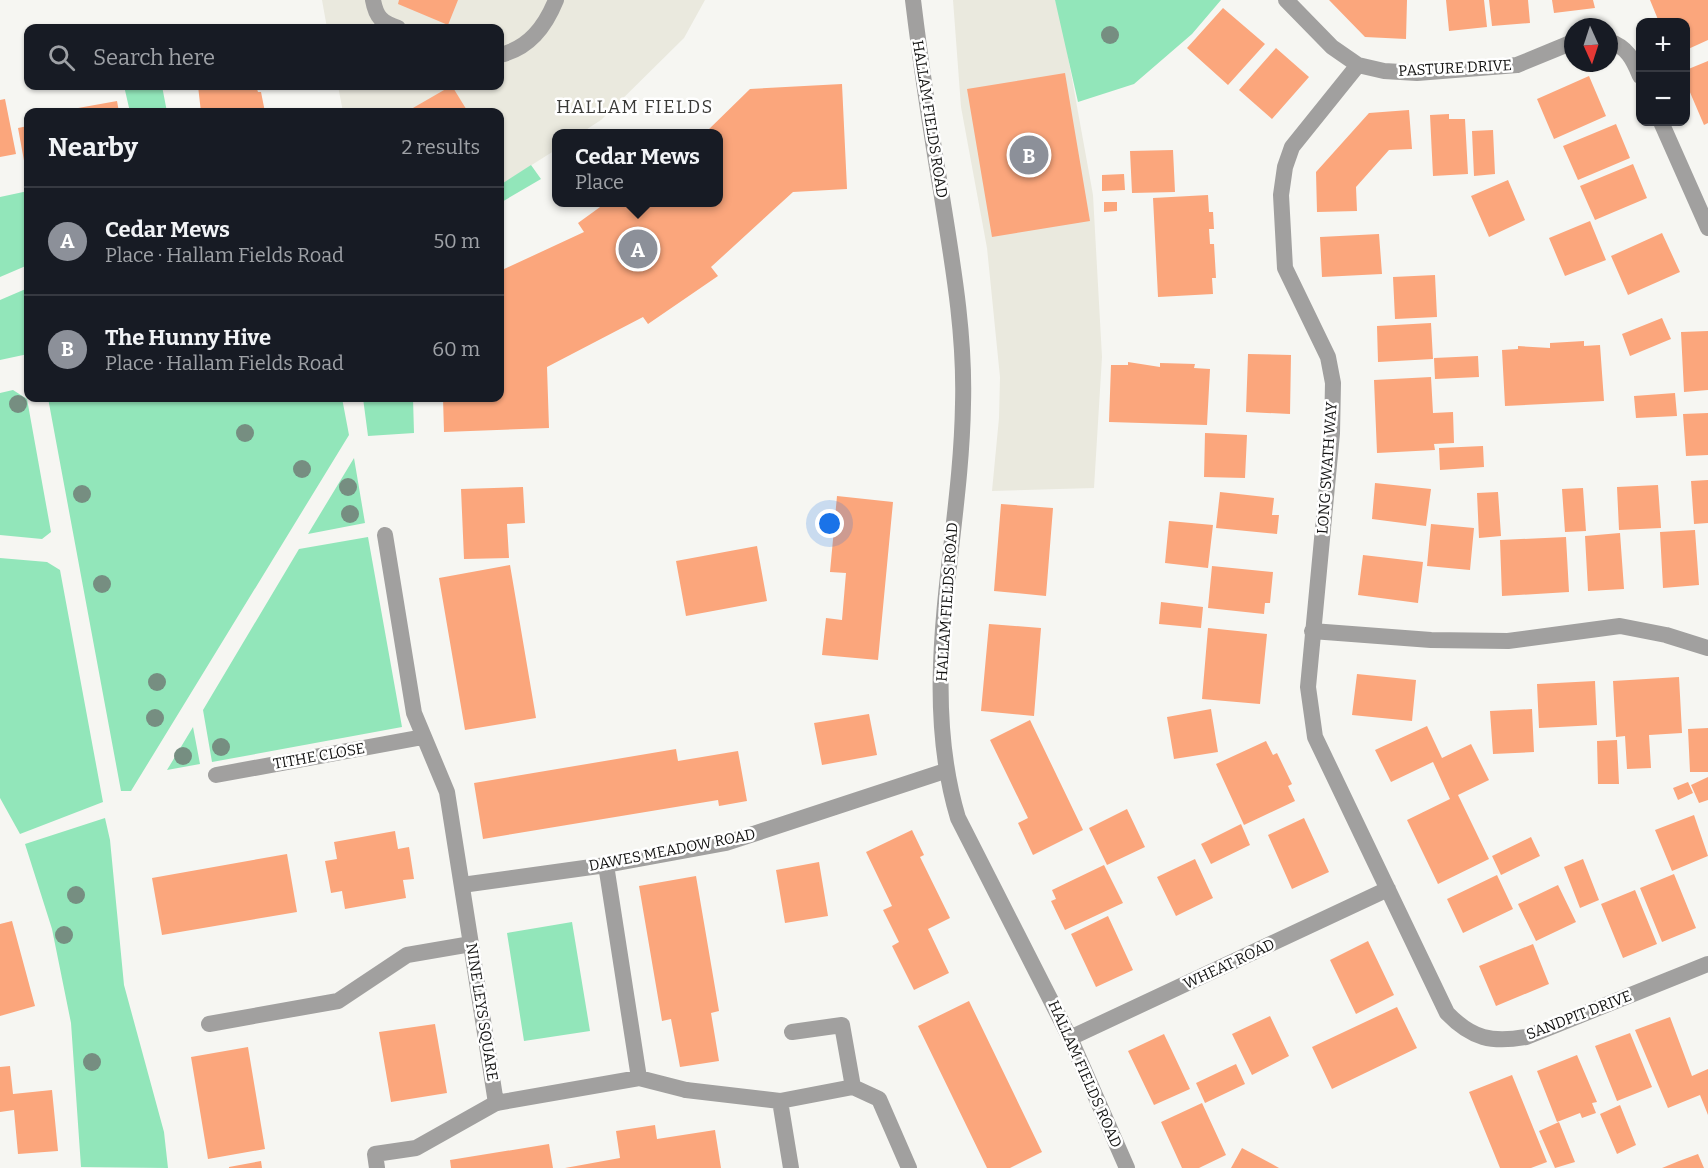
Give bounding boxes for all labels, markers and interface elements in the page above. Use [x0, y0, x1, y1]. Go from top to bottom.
north arrow [1564, 18, 1618, 72]
map controls [1636, 18, 1690, 126]
button: + [1636, 18, 1690, 72]
search box [24, 24, 504, 90]
street label: HALLAM FIELDS ROAD [909, 39, 951, 199]
icon: search [45, 41, 78, 74]
text: Search here [93, 44, 215, 71]
street label: PASTURE DRIVE [1398, 56, 1512, 80]
button: − [1636, 72, 1690, 126]
district label: HALLAM FIELDS [556, 96, 714, 118]
popup [552, 129, 723, 207]
text: Nearby [48, 132, 138, 163]
pin: B [1010, 132, 1048, 178]
text: 2 results [401, 135, 480, 159]
text: Cedar Mews [575, 143, 700, 170]
text: Place [575, 170, 624, 194]
text: Cedar Mews [105, 216, 230, 243]
pin: A [618, 226, 658, 272]
text: A [60, 229, 75, 253]
text: 50 m [433, 229, 480, 253]
text: Place · Hallam Fields Road [105, 243, 344, 267]
text: The Hunny Hive [105, 324, 271, 351]
text: B [61, 337, 74, 361]
text: 60 m [432, 337, 480, 361]
text: Place · Hallam Fields Road [105, 351, 344, 375]
street label: LONG SWATH WAY [1313, 401, 1341, 535]
your location [815, 509, 844, 538]
street label: HALLAM FIELDS ROAD [932, 522, 962, 682]
street label: TITHE CLOSE [272, 739, 366, 773]
street label: DAWES MEADOW ROAD [587, 825, 757, 875]
street label: WHEAT ROAD [1181, 935, 1277, 993]
street label: NINE LEYS SQUARE [462, 942, 502, 1082]
street label: SANDPIT DRIVE [1524, 987, 1634, 1043]
street label: HALLAM FIELDS ROAD [1044, 997, 1126, 1151]

